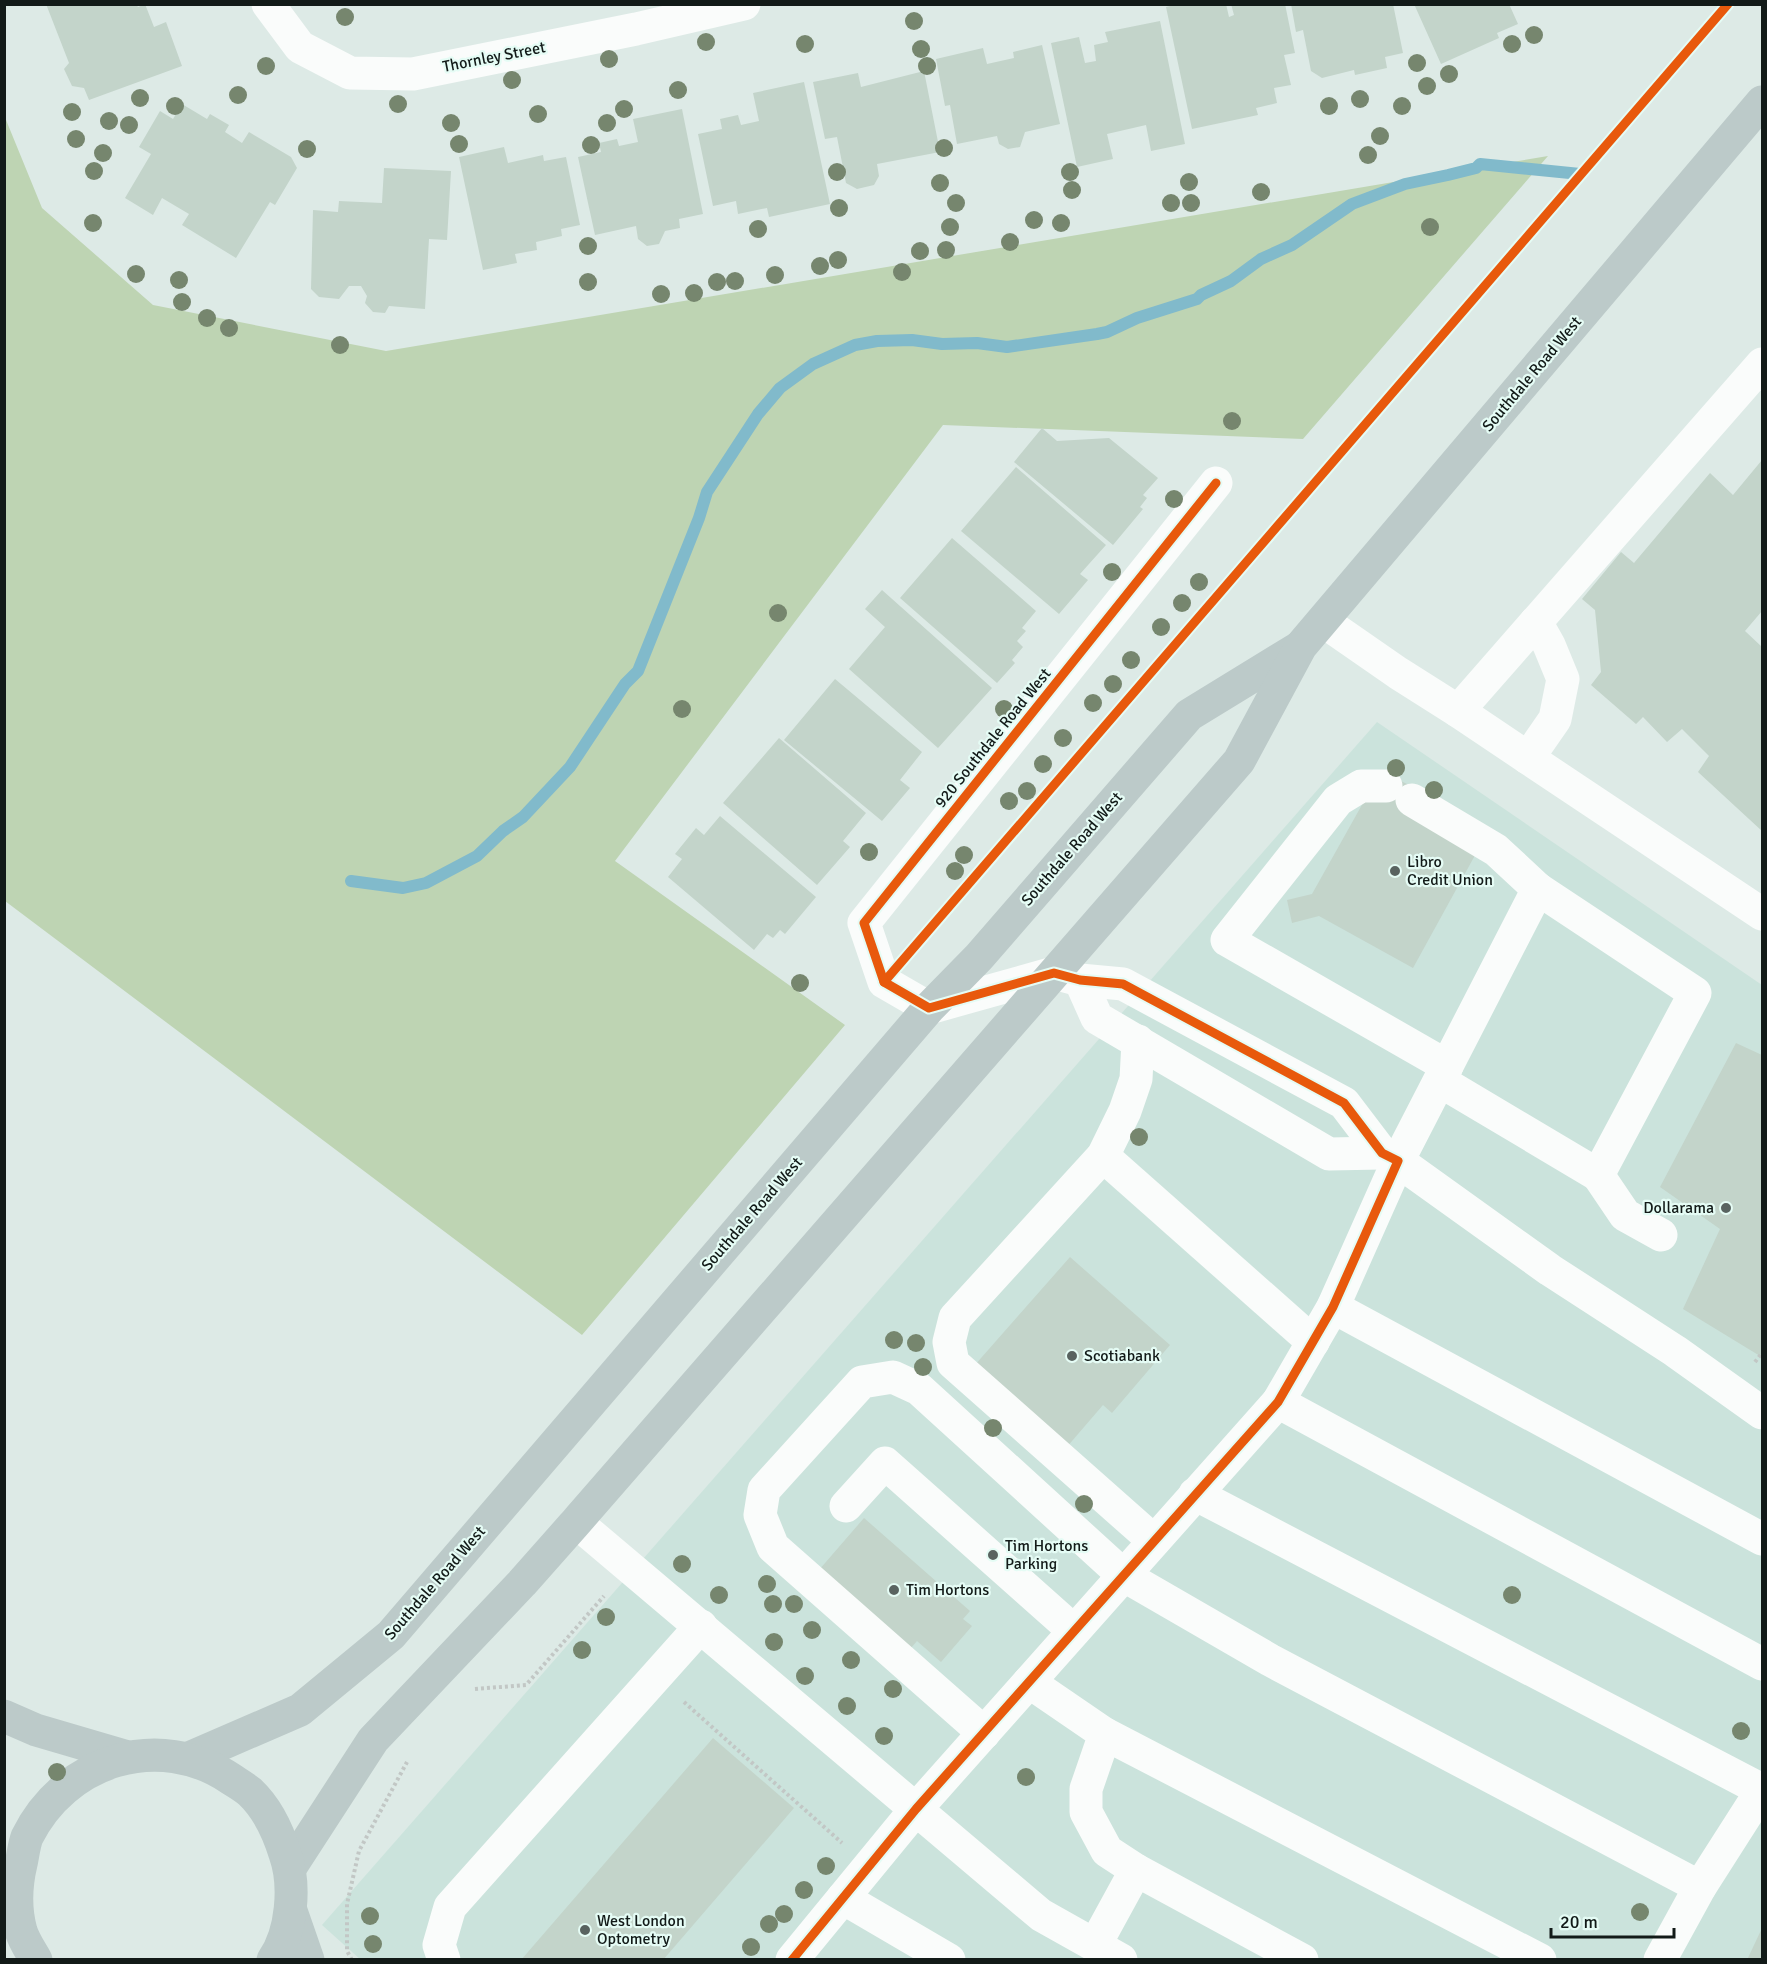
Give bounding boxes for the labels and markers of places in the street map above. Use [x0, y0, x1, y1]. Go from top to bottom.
place label: Libro Credit Union [1407, 852, 1493, 890]
marker: Libro Credit Union [1388, 864, 1402, 878]
place label: Dollarama [1643, 1198, 1714, 1218]
marker: Dollarama [1719, 1201, 1733, 1215]
place label: Scotiabank [1084, 1346, 1160, 1366]
marker: Scotiabank [1065, 1349, 1079, 1363]
place label: Tim Hortons Parking [1005, 1536, 1088, 1574]
marker: Tim Hortons Parking [986, 1548, 1000, 1562]
place label: Tim Hortons [906, 1580, 989, 1600]
marker: Tim Hortons [887, 1583, 901, 1597]
place label: West London Optometry [597, 1911, 685, 1949]
marker: West London Optometry [578, 1923, 592, 1937]

